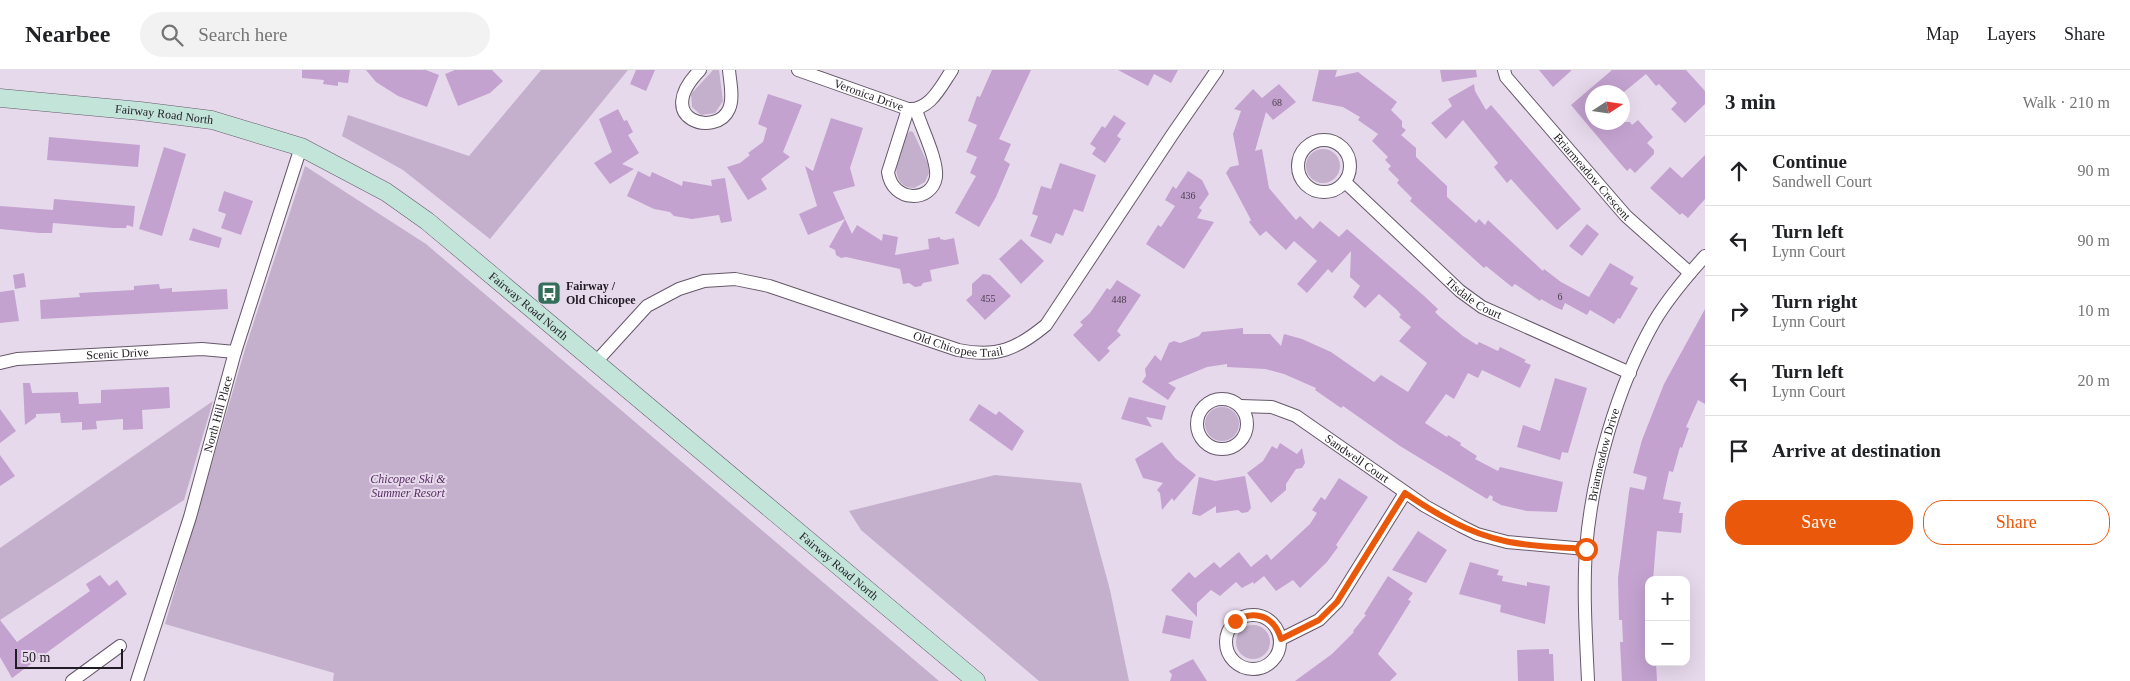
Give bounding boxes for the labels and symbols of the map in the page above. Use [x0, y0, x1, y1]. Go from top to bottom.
street label: Veronica Drive [832, 76, 905, 114]
north arrow [1585, 85, 1630, 130]
house number: 68 [1272, 97, 1282, 108]
street label: Fairway Road North [114, 102, 214, 127]
street label: Briarmeadow Crescent [1551, 130, 1634, 224]
house number: 436 [1181, 190, 1196, 201]
street label: Fairway Road North [486, 269, 571, 343]
street label: Tisdale Court [1443, 274, 1505, 322]
place label: Fairway / Old Chicopee [566, 279, 636, 307]
bus stop icon: Fairway / Old Chicopee [536, 280, 562, 306]
house number: 6 [1558, 291, 1563, 302]
house number: 455 [981, 293, 996, 304]
house number: 448 [1112, 294, 1127, 305]
street label: Old Chicopee Trail [911, 328, 1005, 360]
street label: Scenic Drive [86, 345, 149, 362]
street label: North Hill Place [201, 374, 235, 454]
street label: Briarmeadow Drive [1585, 406, 1622, 503]
street label: Sandwell Court [1322, 431, 1392, 486]
park label: Chicopee Ski & Summer Resort [370, 472, 446, 500]
street label: Fairway Road North [797, 529, 881, 603]
route start [1575, 538, 1598, 561]
route end [1224, 610, 1247, 633]
scale bar [15, 646, 122, 669]

